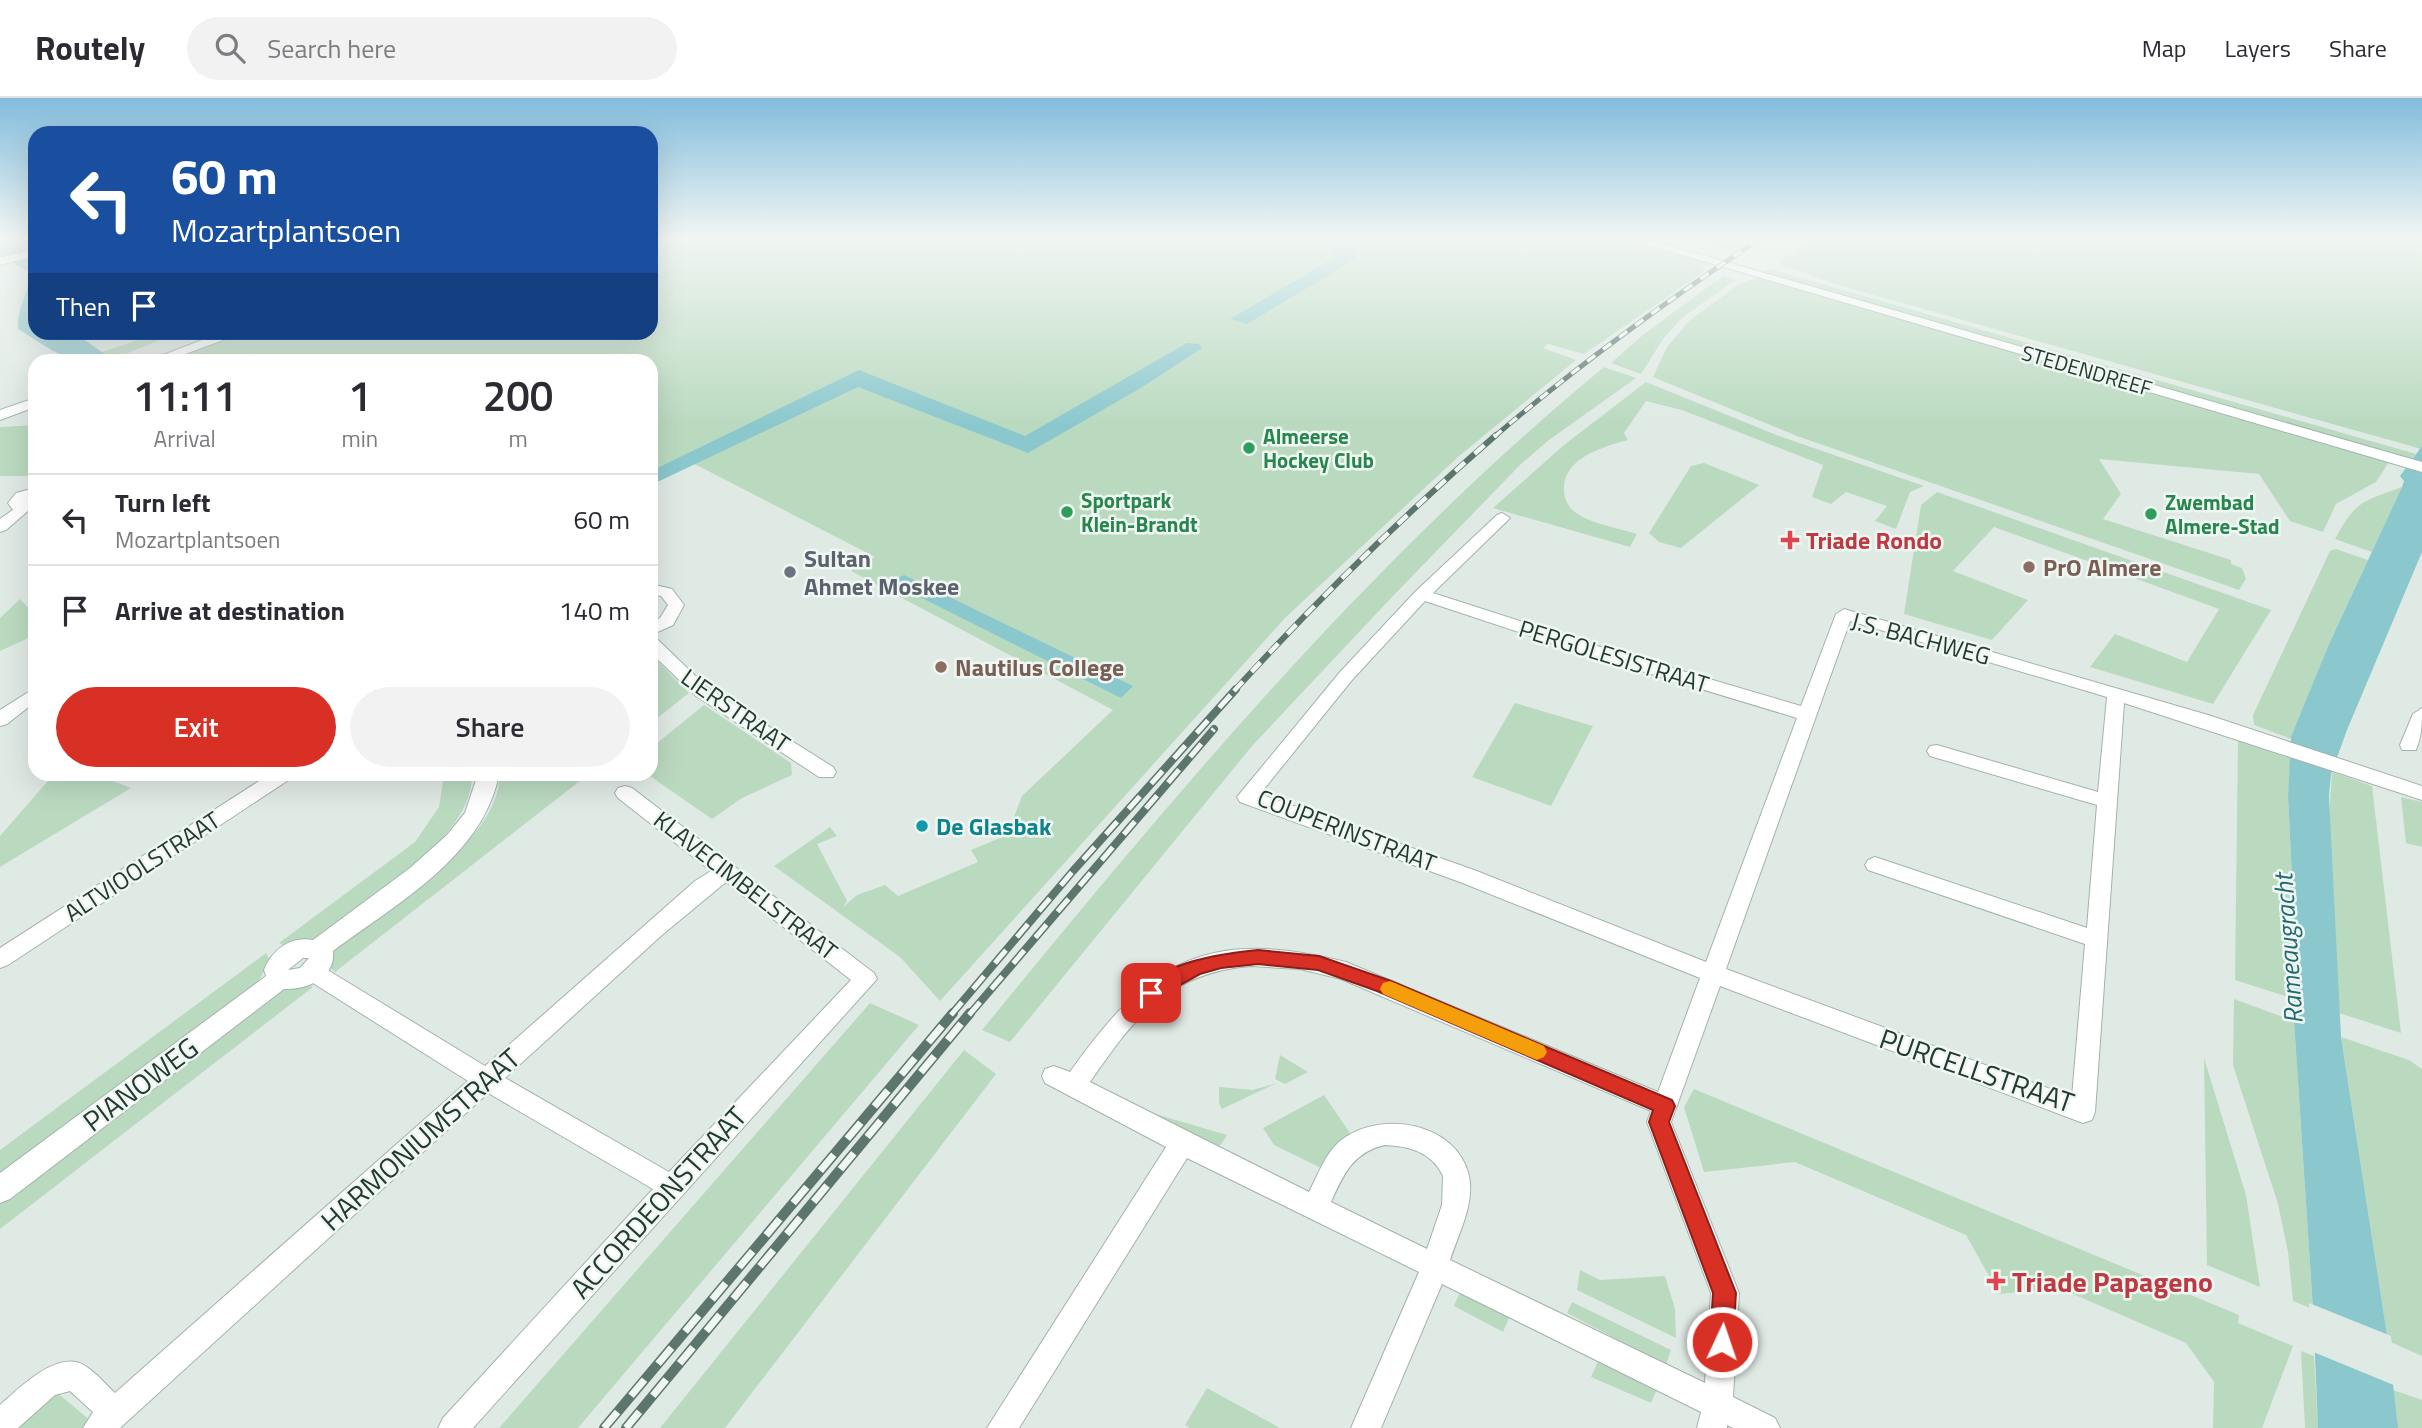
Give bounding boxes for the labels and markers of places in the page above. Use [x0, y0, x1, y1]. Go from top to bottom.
place label: Almeerse Hockey Club [1263, 420, 1374, 476]
marker: Almeerse Hockey Club [1241, 440, 1257, 456]
place label: Sportpark Klein-Brandt [1081, 484, 1198, 540]
place label: Zwembad Almere-Stad [2165, 486, 2280, 542]
marker: Sportpark Klein-Brandt [1059, 504, 1075, 520]
marker: Zwembad Almere-Stad [2143, 506, 2159, 522]
place label: Triade Rondo [1806, 522, 1942, 558]
marker: Triade Rondo [1780, 530, 1800, 550]
place label: Sultan Ahmet Moskee [804, 540, 959, 604]
place label: PrO Almere [2043, 549, 2161, 585]
marker: PrO Almere [2021, 559, 2037, 575]
marker: Sultan Ahmet Moskee [782, 564, 798, 580]
place label: Nautilus College [955, 649, 1124, 685]
marker: Nautilus College [933, 659, 949, 675]
place label: De Glasbak [936, 808, 1052, 844]
marker: De Glasbak [914, 818, 930, 834]
pin [1121, 963, 1181, 1023]
place label: Triade Papageno [2012, 1260, 2213, 1303]
marker: Triade Papageno [1986, 1271, 2006, 1291]

